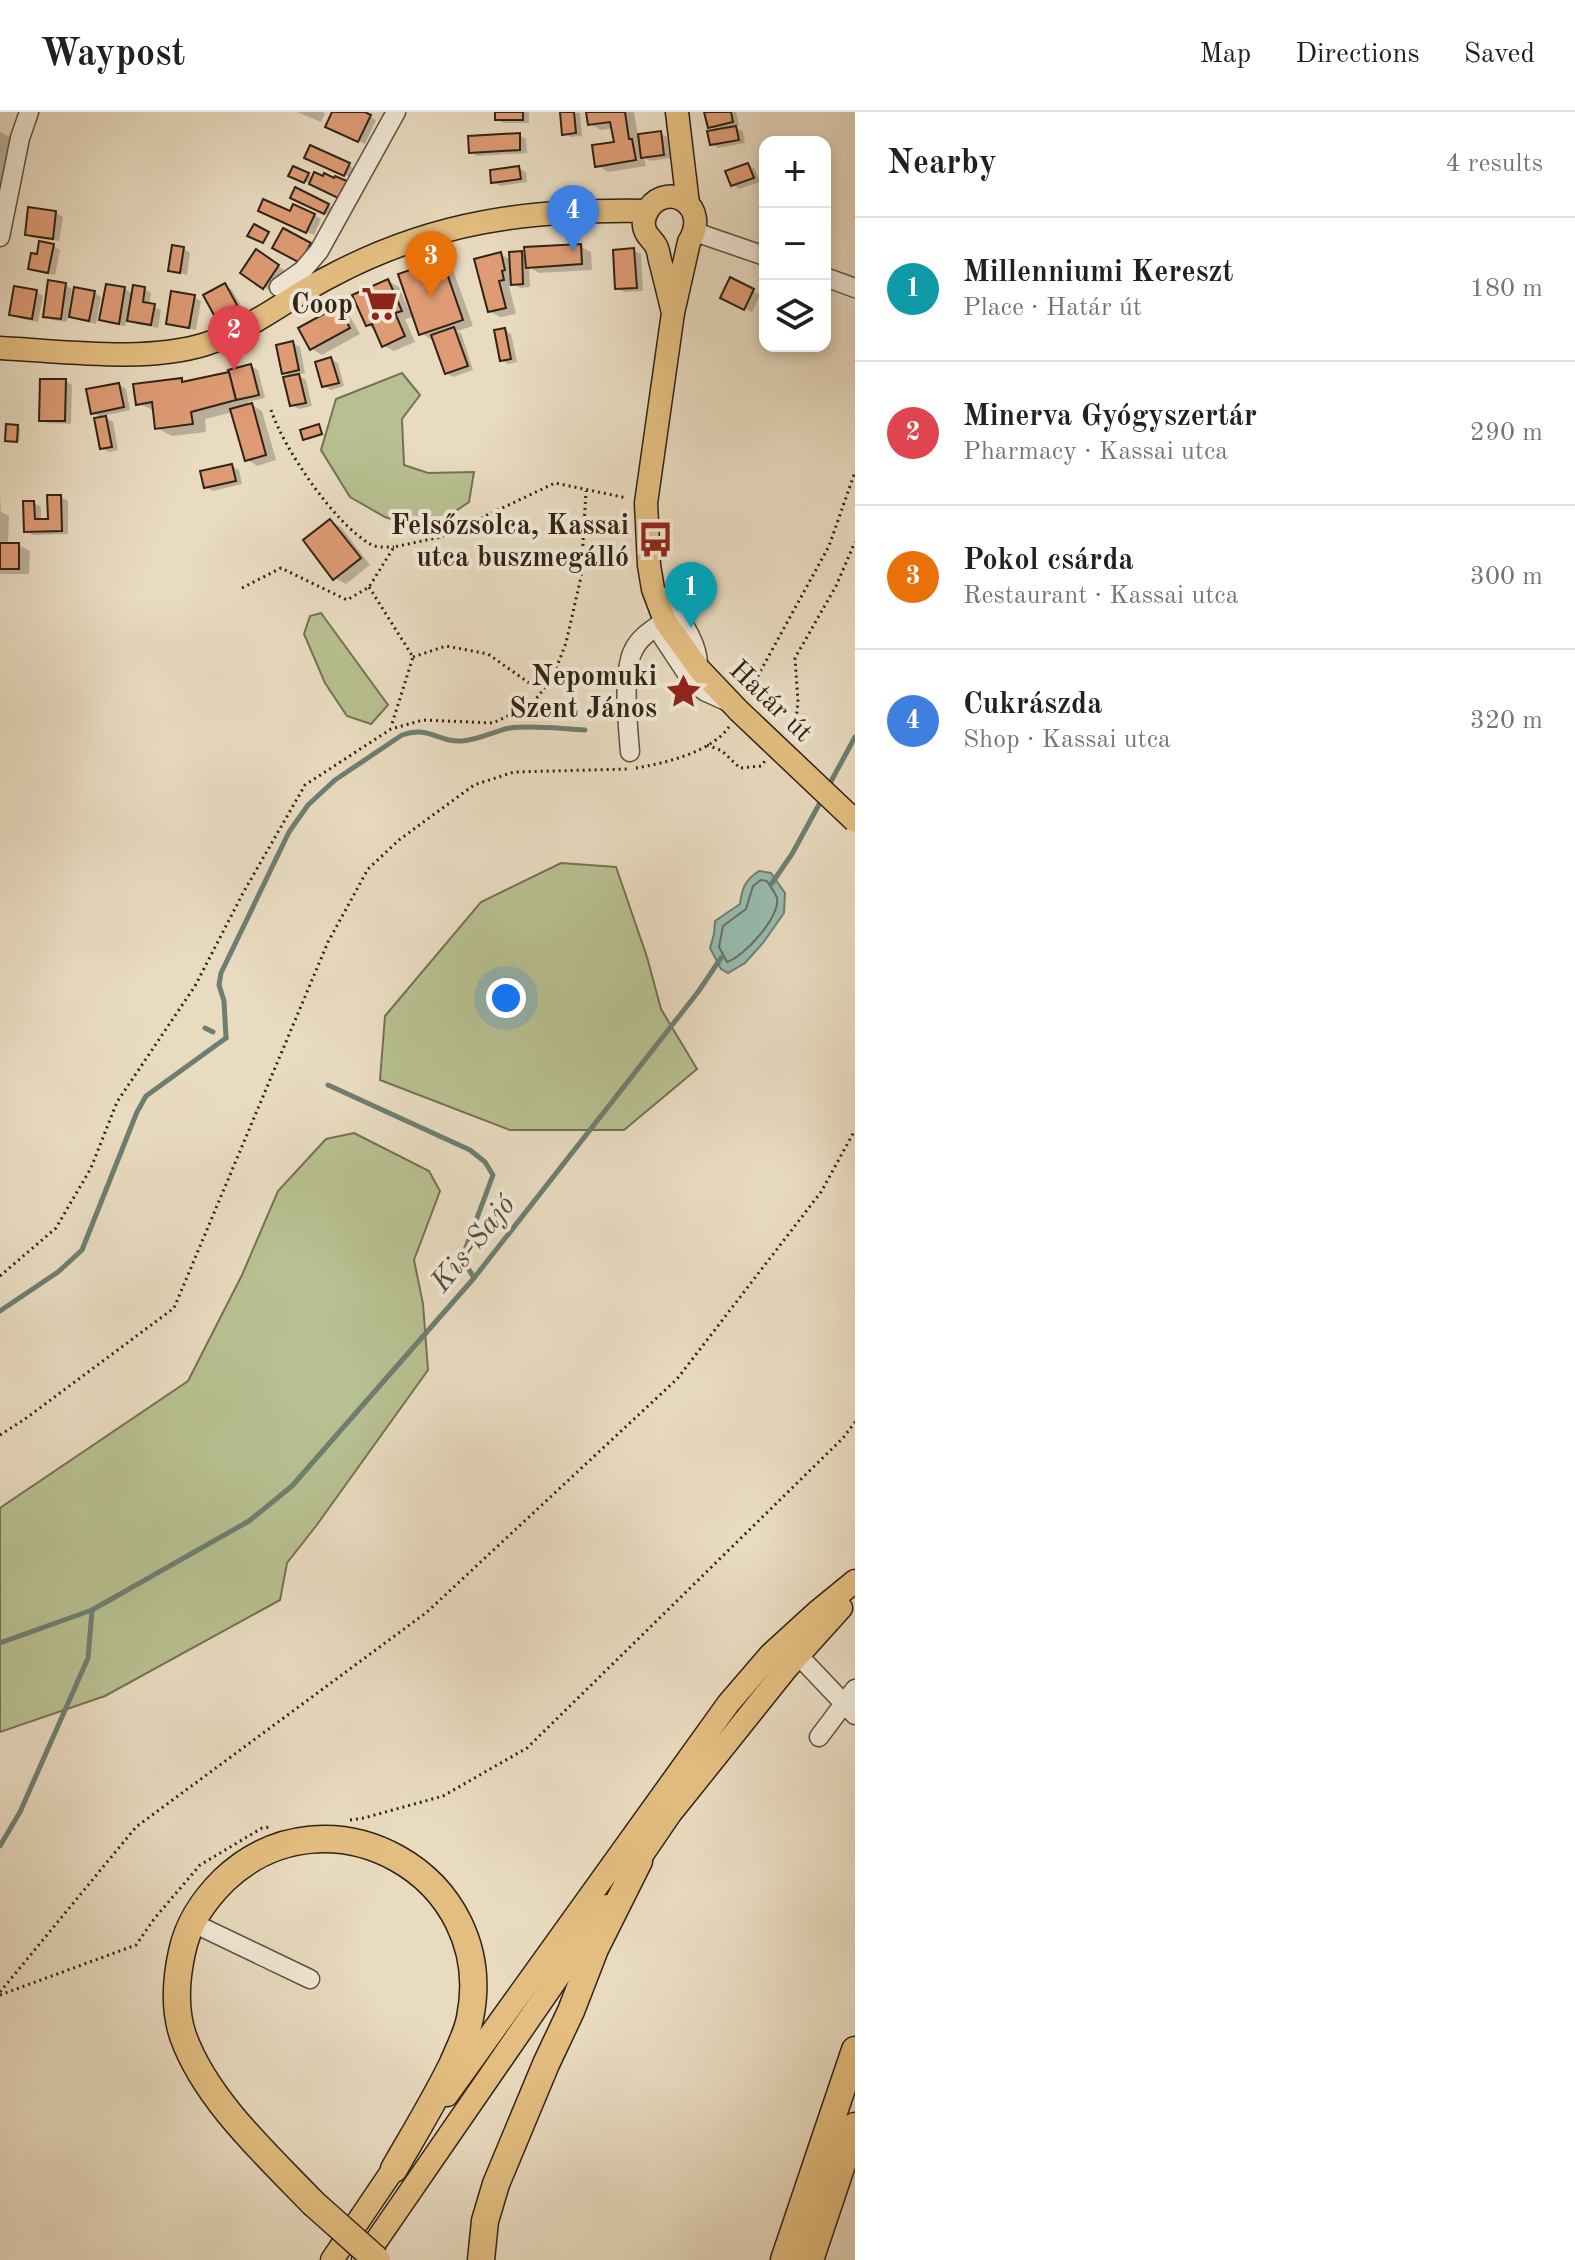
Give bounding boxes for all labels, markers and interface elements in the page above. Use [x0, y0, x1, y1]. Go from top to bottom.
text: Waypost [40, 36, 185, 74]
text: Map [1199, 41, 1251, 69]
text: Directions [1295, 41, 1420, 69]
text: Saved [1464, 41, 1535, 69]
map controls [759, 136, 831, 352]
button: + [759, 136, 831, 208]
text: Nearby [887, 147, 997, 181]
text: 4 results [1445, 151, 1543, 177]
pin: 4 [547, 185, 599, 251]
button: − [759, 208, 831, 280]
pin: 3 [405, 231, 457, 297]
text: Millenniumi Kereszt [963, 258, 1233, 288]
text: 1 [905, 276, 921, 302]
text: 180 m [1470, 276, 1543, 302]
button: layers [759, 280, 831, 352]
supermarket icon: Coop [360, 284, 398, 322]
place label: Coop [291, 292, 353, 320]
text: Place · Határ út [963, 295, 1142, 321]
pin: 2 [208, 305, 260, 371]
text: Minerva Gyógyszertár [963, 402, 1257, 432]
text: 2 [905, 420, 921, 446]
text: 290 m [1470, 420, 1543, 446]
text: Pharmacy · Kassai utca [963, 439, 1228, 465]
place label: Felsőzsolca, Kassai utca buszmegálló [390, 513, 629, 573]
bus stop icon: Felsőzsolca, Kassai utca buszmegálló [636, 521, 674, 559]
text: Pokol csárda [963, 546, 1134, 576]
pin: 1 [665, 562, 717, 628]
text: 3 [905, 564, 921, 590]
text: 300 m [1470, 564, 1543, 590]
text: Restaurant · Kassai utca [963, 583, 1239, 609]
street label: Határ út [723, 656, 817, 748]
place label: Nepomuki Szent János [509, 664, 657, 724]
place icon: Nepomuki Szent János [664, 672, 702, 710]
text: Cukrászda [963, 690, 1102, 720]
text: 4 [905, 708, 921, 734]
text: 320 m [1470, 708, 1543, 734]
text: Shop · Kassai utca [963, 727, 1171, 753]
your location [486, 978, 526, 1018]
water label: Kis-Sajó [425, 1189, 522, 1299]

